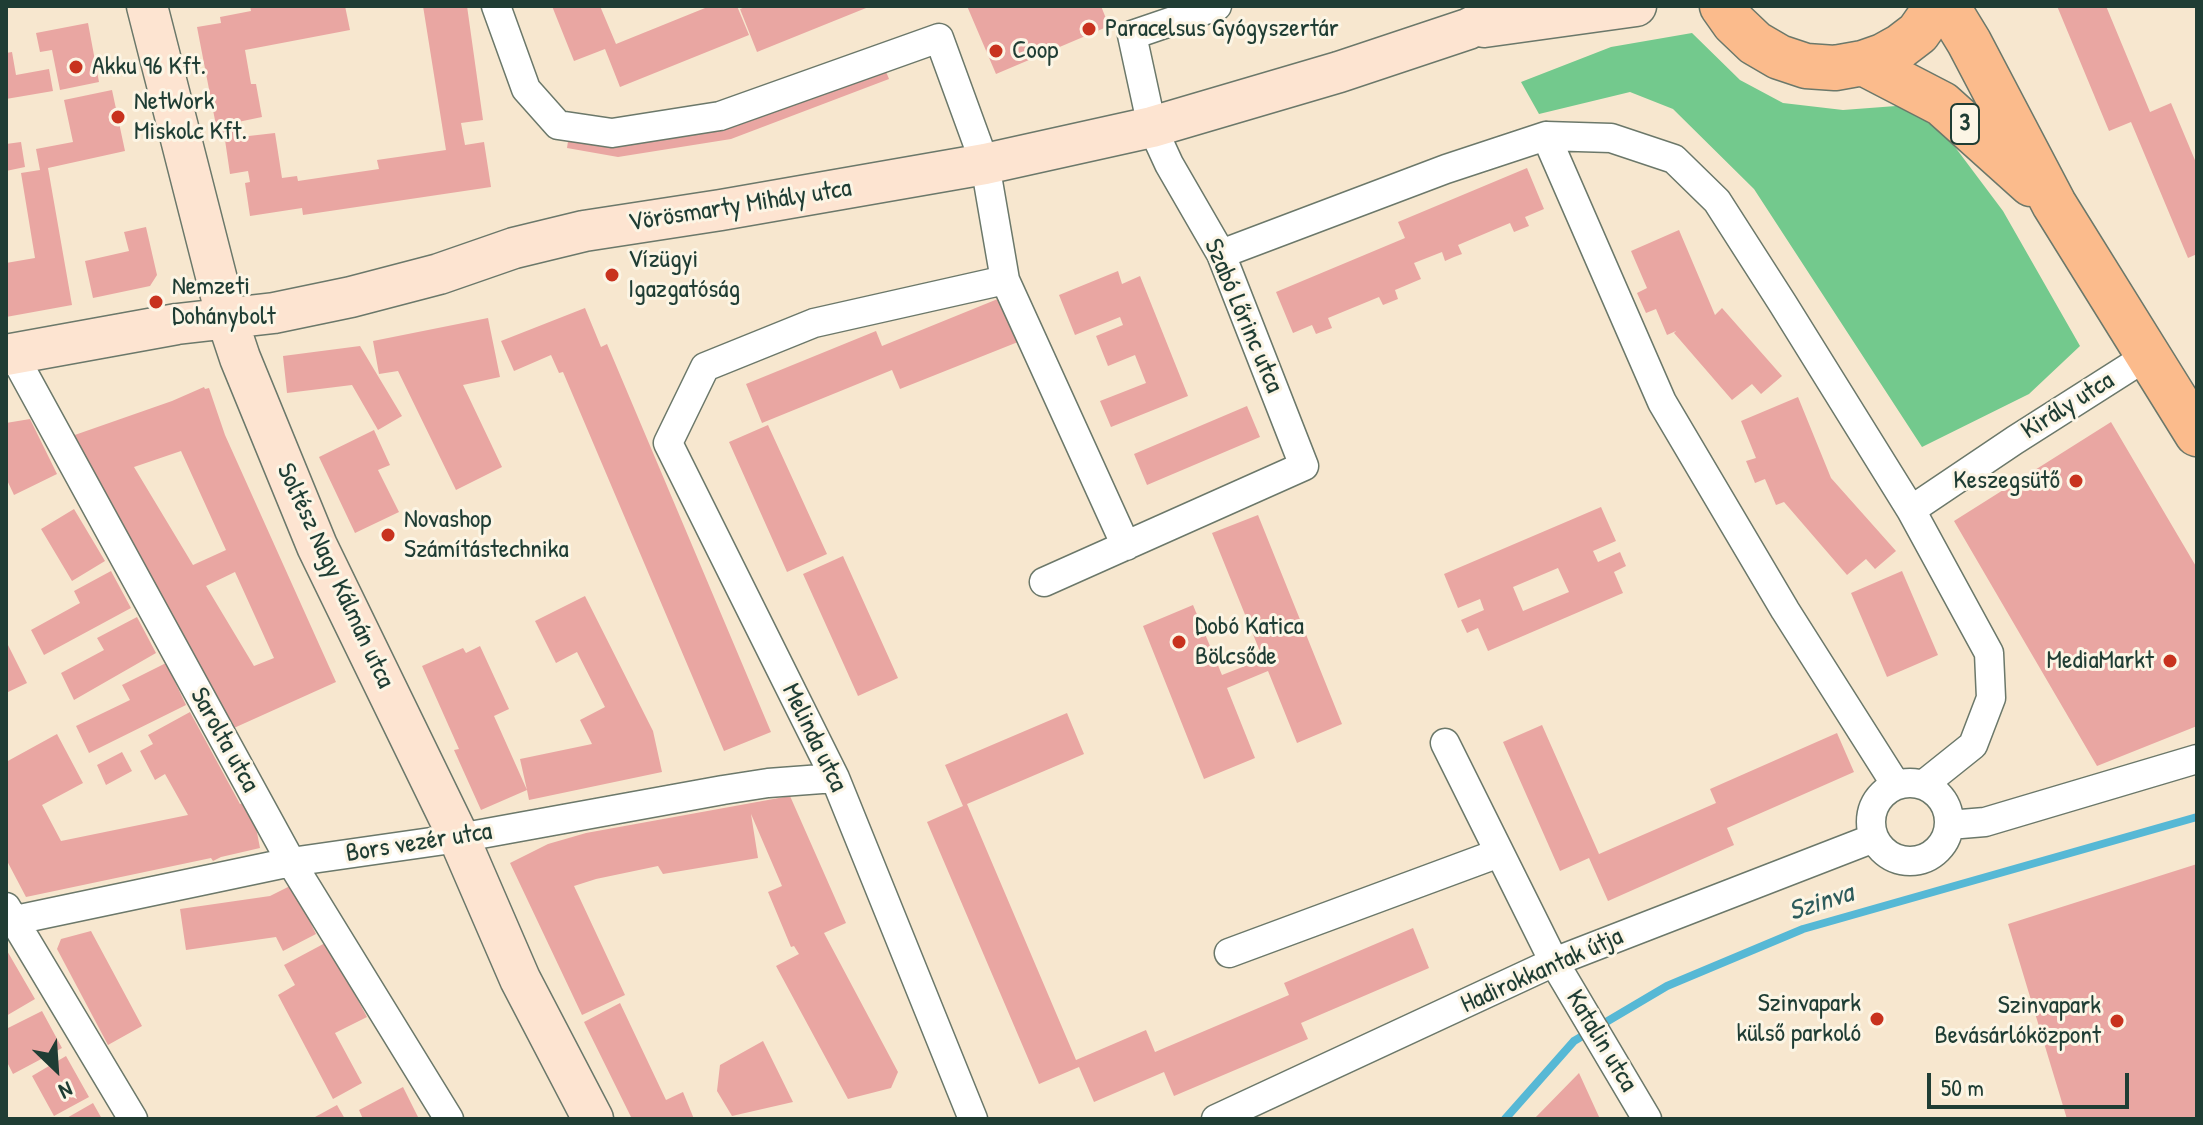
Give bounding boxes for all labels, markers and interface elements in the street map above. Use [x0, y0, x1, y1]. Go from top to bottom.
place label: Paracelsus Gyógyszertár [1105, 13, 1339, 45]
marker: Paracelsus Gyógyszertár [1080, 20, 1098, 38]
place label: Coop [1012, 35, 1058, 67]
marker: Coop [987, 42, 1005, 60]
place label: Akku 96 Kft. [92, 51, 206, 83]
marker: Akku 96 Kft. [67, 58, 85, 76]
place label: NetWork Miskolc Kft. [134, 86, 247, 148]
road number: 3 [1951, 104, 1979, 144]
marker: NetWork Miskolc Kft. [109, 108, 127, 126]
street label: Vörösmarty Mihály utca [626, 173, 854, 239]
street label: Szabó Lőrinc utca [1197, 234, 1289, 398]
place label: Vízügyi Igazgatóság [628, 244, 740, 306]
marker: Vízügyi Igazgatóság [603, 266, 621, 284]
place label: Nemzeti Dohánybolt [172, 271, 276, 332]
marker: Nemzeti Dohánybolt [147, 293, 165, 311]
street label: Király utca [2016, 365, 2120, 447]
street label: Soltész Nagy Kálmán utca [269, 459, 401, 693]
place label: Keszegsütő [1953, 465, 2060, 497]
marker: Keszegsütő [2067, 472, 2085, 490]
place label: Novashop Számítástechnika [404, 504, 569, 566]
marker: Novashop Számítástechnika [379, 526, 397, 544]
place label: Dobó Katica Bölcsőde [1195, 611, 1304, 672]
marker: Dobó Katica Bölcsőde [1170, 633, 1188, 651]
place label: MediaMarkt [2047, 645, 2154, 677]
marker: MediaMarkt [2161, 652, 2179, 670]
street label: Melinda utca [774, 679, 854, 797]
street label: Sarolta utca [183, 682, 265, 798]
street label: Bors vezér utca [344, 816, 494, 870]
water label: Szinva [1784, 877, 1858, 929]
street label: Hadirokkantak útja [1456, 921, 1628, 1021]
street label: Katalin utca [1559, 985, 1643, 1097]
place label: Szinvapark külső parkoló [1736, 988, 1861, 1050]
place label: Szinvapark Bevásárlóközpont [1935, 990, 2101, 1052]
marker: Szinvapark külső parkoló [1868, 1010, 1886, 1028]
marker: Szinvapark Bevásárlóközpont [2108, 1012, 2126, 1030]
north arrow [16, 1029, 96, 1109]
scale bar [1931, 1057, 2133, 1107]
text: 50 m [1941, 1071, 1984, 1103]
text: N [54, 1075, 78, 1107]

